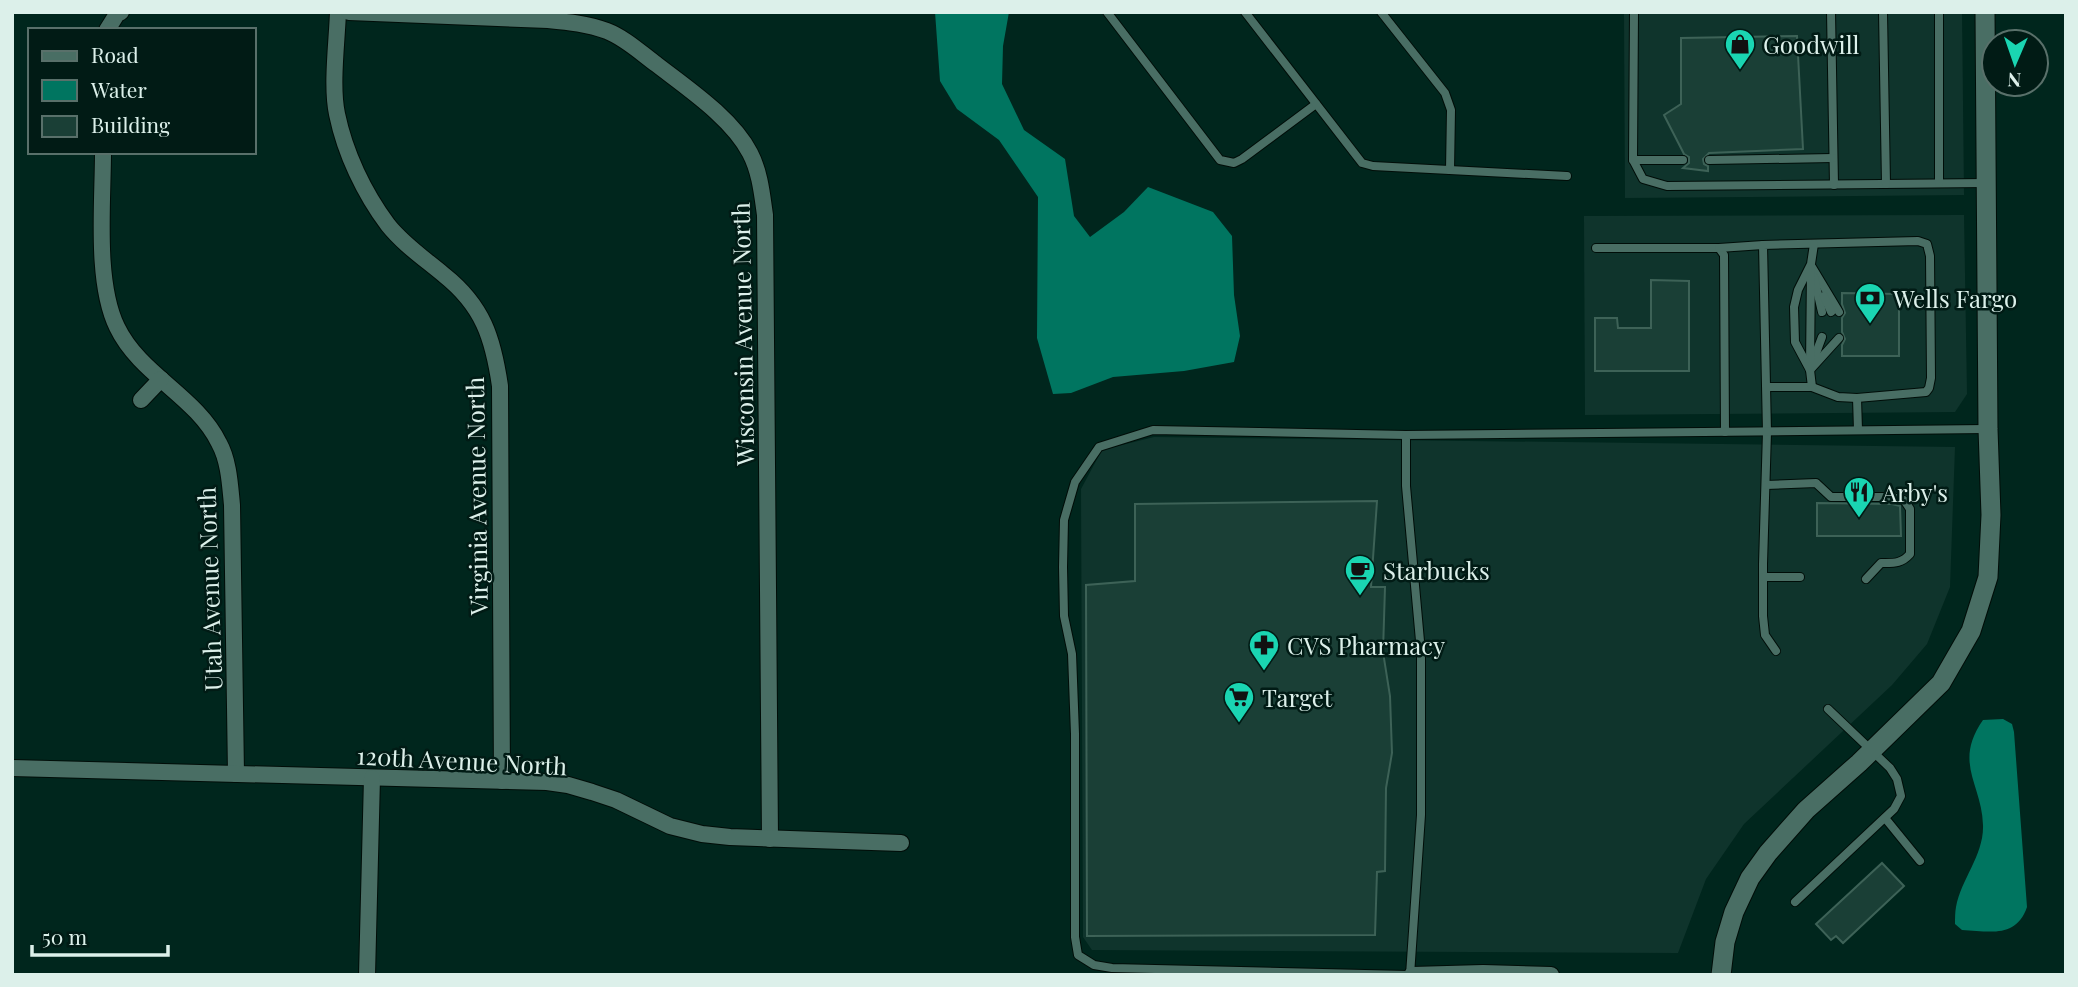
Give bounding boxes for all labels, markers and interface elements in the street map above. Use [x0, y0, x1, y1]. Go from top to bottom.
shop icon: Goodwill [1723, 27, 1757, 71]
legend [28, 28, 256, 154]
place label: Goodwill [1763, 28, 1859, 60]
north arrow [1980, 28, 2050, 98]
text: Road [91, 40, 139, 68]
text: N [2007, 68, 2022, 94]
text: Water [90, 75, 147, 103]
text: Building [91, 110, 170, 138]
street label: Wisconsin Avenue North [724, 202, 760, 467]
bank icon: Wells Fargo [1853, 281, 1887, 325]
place label: Wells Fargo [1892, 282, 2017, 314]
street label: Virginia Avenue North [458, 377, 494, 616]
restaurant icon: Arby's [1842, 475, 1876, 519]
place label: Arby's [1881, 476, 1948, 508]
street label: Utah Avenue North [189, 486, 229, 692]
cafe icon: Starbucks [1343, 553, 1377, 597]
place label: Starbucks [1383, 554, 1490, 586]
pharmacy icon: CVS Pharmacy [1247, 628, 1281, 672]
place label: CVS Pharmacy [1287, 629, 1445, 661]
supermarket icon: Target [1222, 680, 1256, 724]
place label: Target [1262, 681, 1333, 713]
street label: 120th Avenue North [356, 739, 568, 781]
scale bar [32, 914, 168, 958]
text: 50 m [42, 922, 88, 950]

